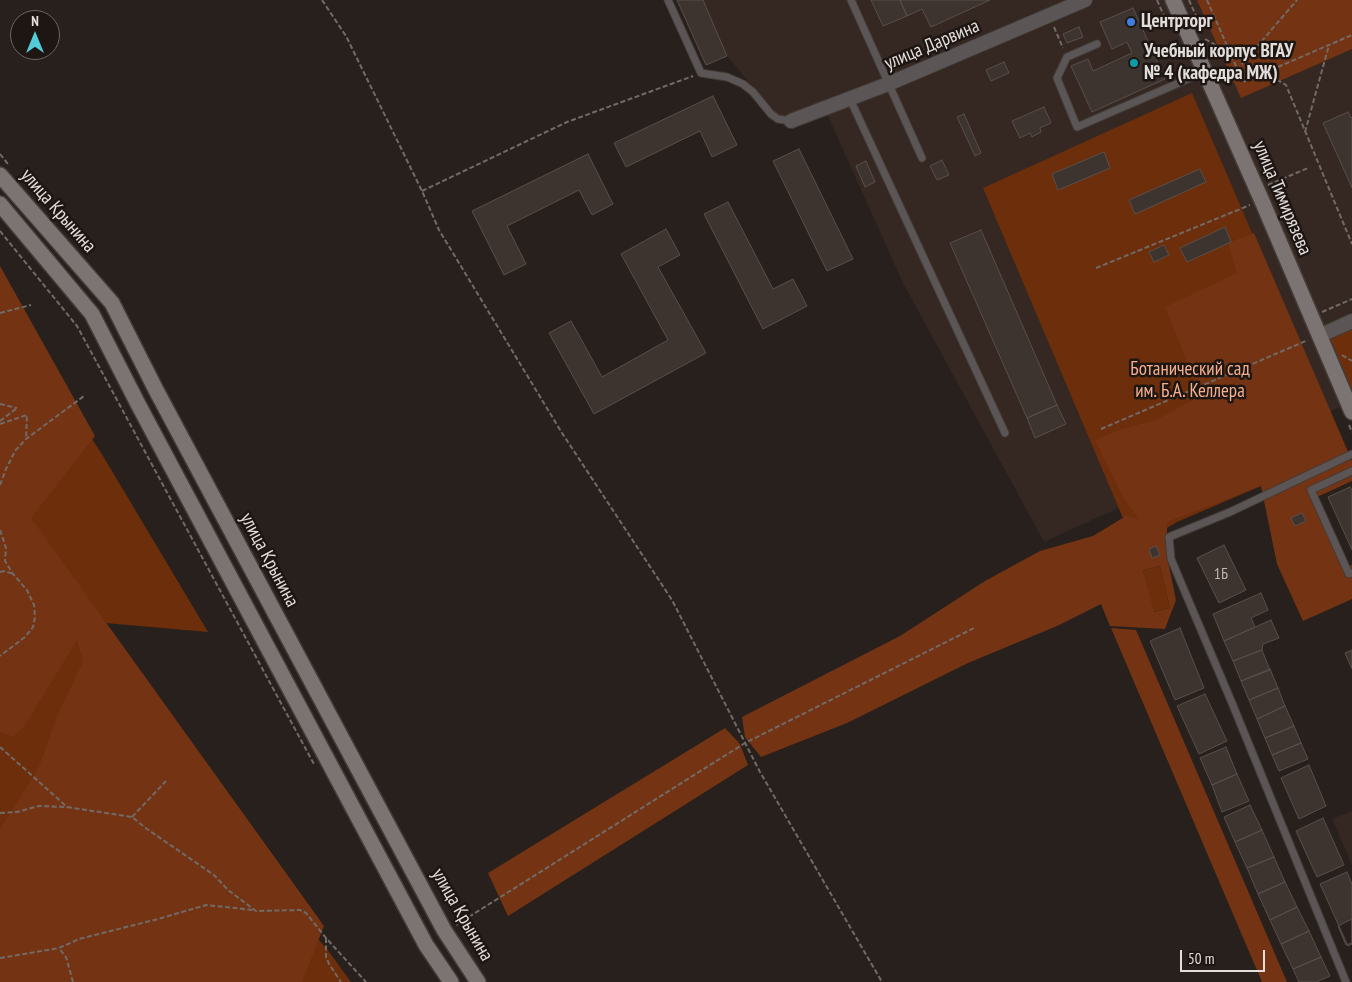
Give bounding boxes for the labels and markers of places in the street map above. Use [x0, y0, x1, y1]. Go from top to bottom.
place label: Центрторг [1141, 11, 1212, 33]
marker: Центрторг [1125, 16, 1137, 28]
place label: Учебный корпус ВГАУ № 4 (кафедра МЖ) [1144, 41, 1293, 85]
marker: Учебный корпус ВГАУ № 4 (кафедра МЖ) [1128, 57, 1140, 69]

